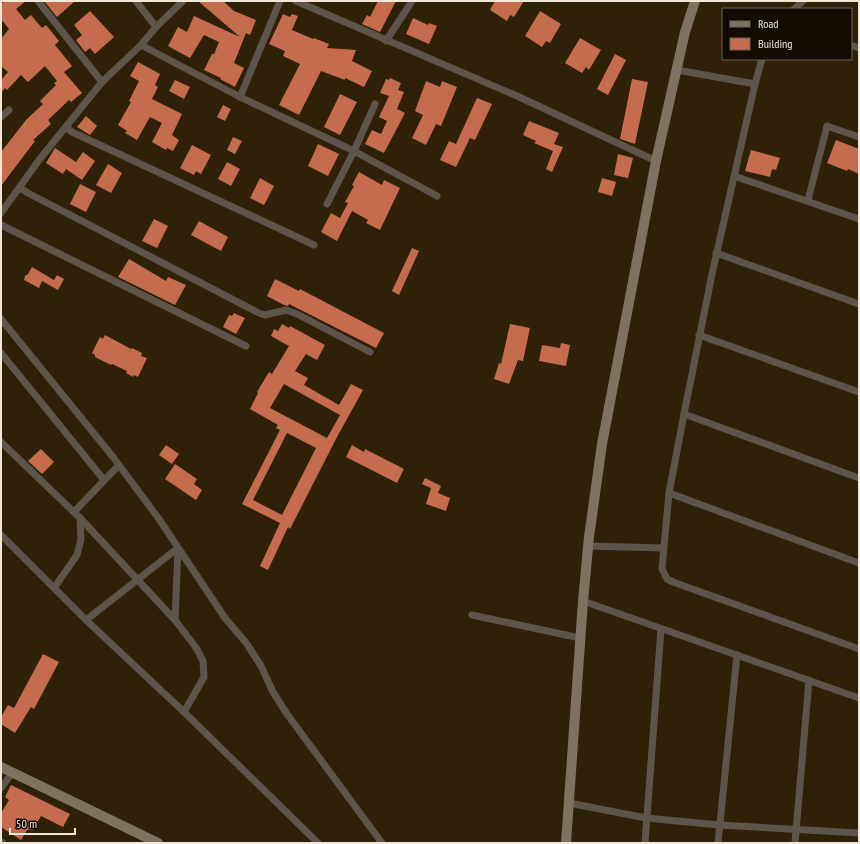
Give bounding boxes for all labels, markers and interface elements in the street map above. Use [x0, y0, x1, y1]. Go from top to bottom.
legend [722, 8, 852, 60]
text: Road [758, 16, 778, 31]
text: Building [758, 36, 793, 51]
scale bar [10, 810, 75, 836]
text: 50 m [16, 816, 37, 831]

